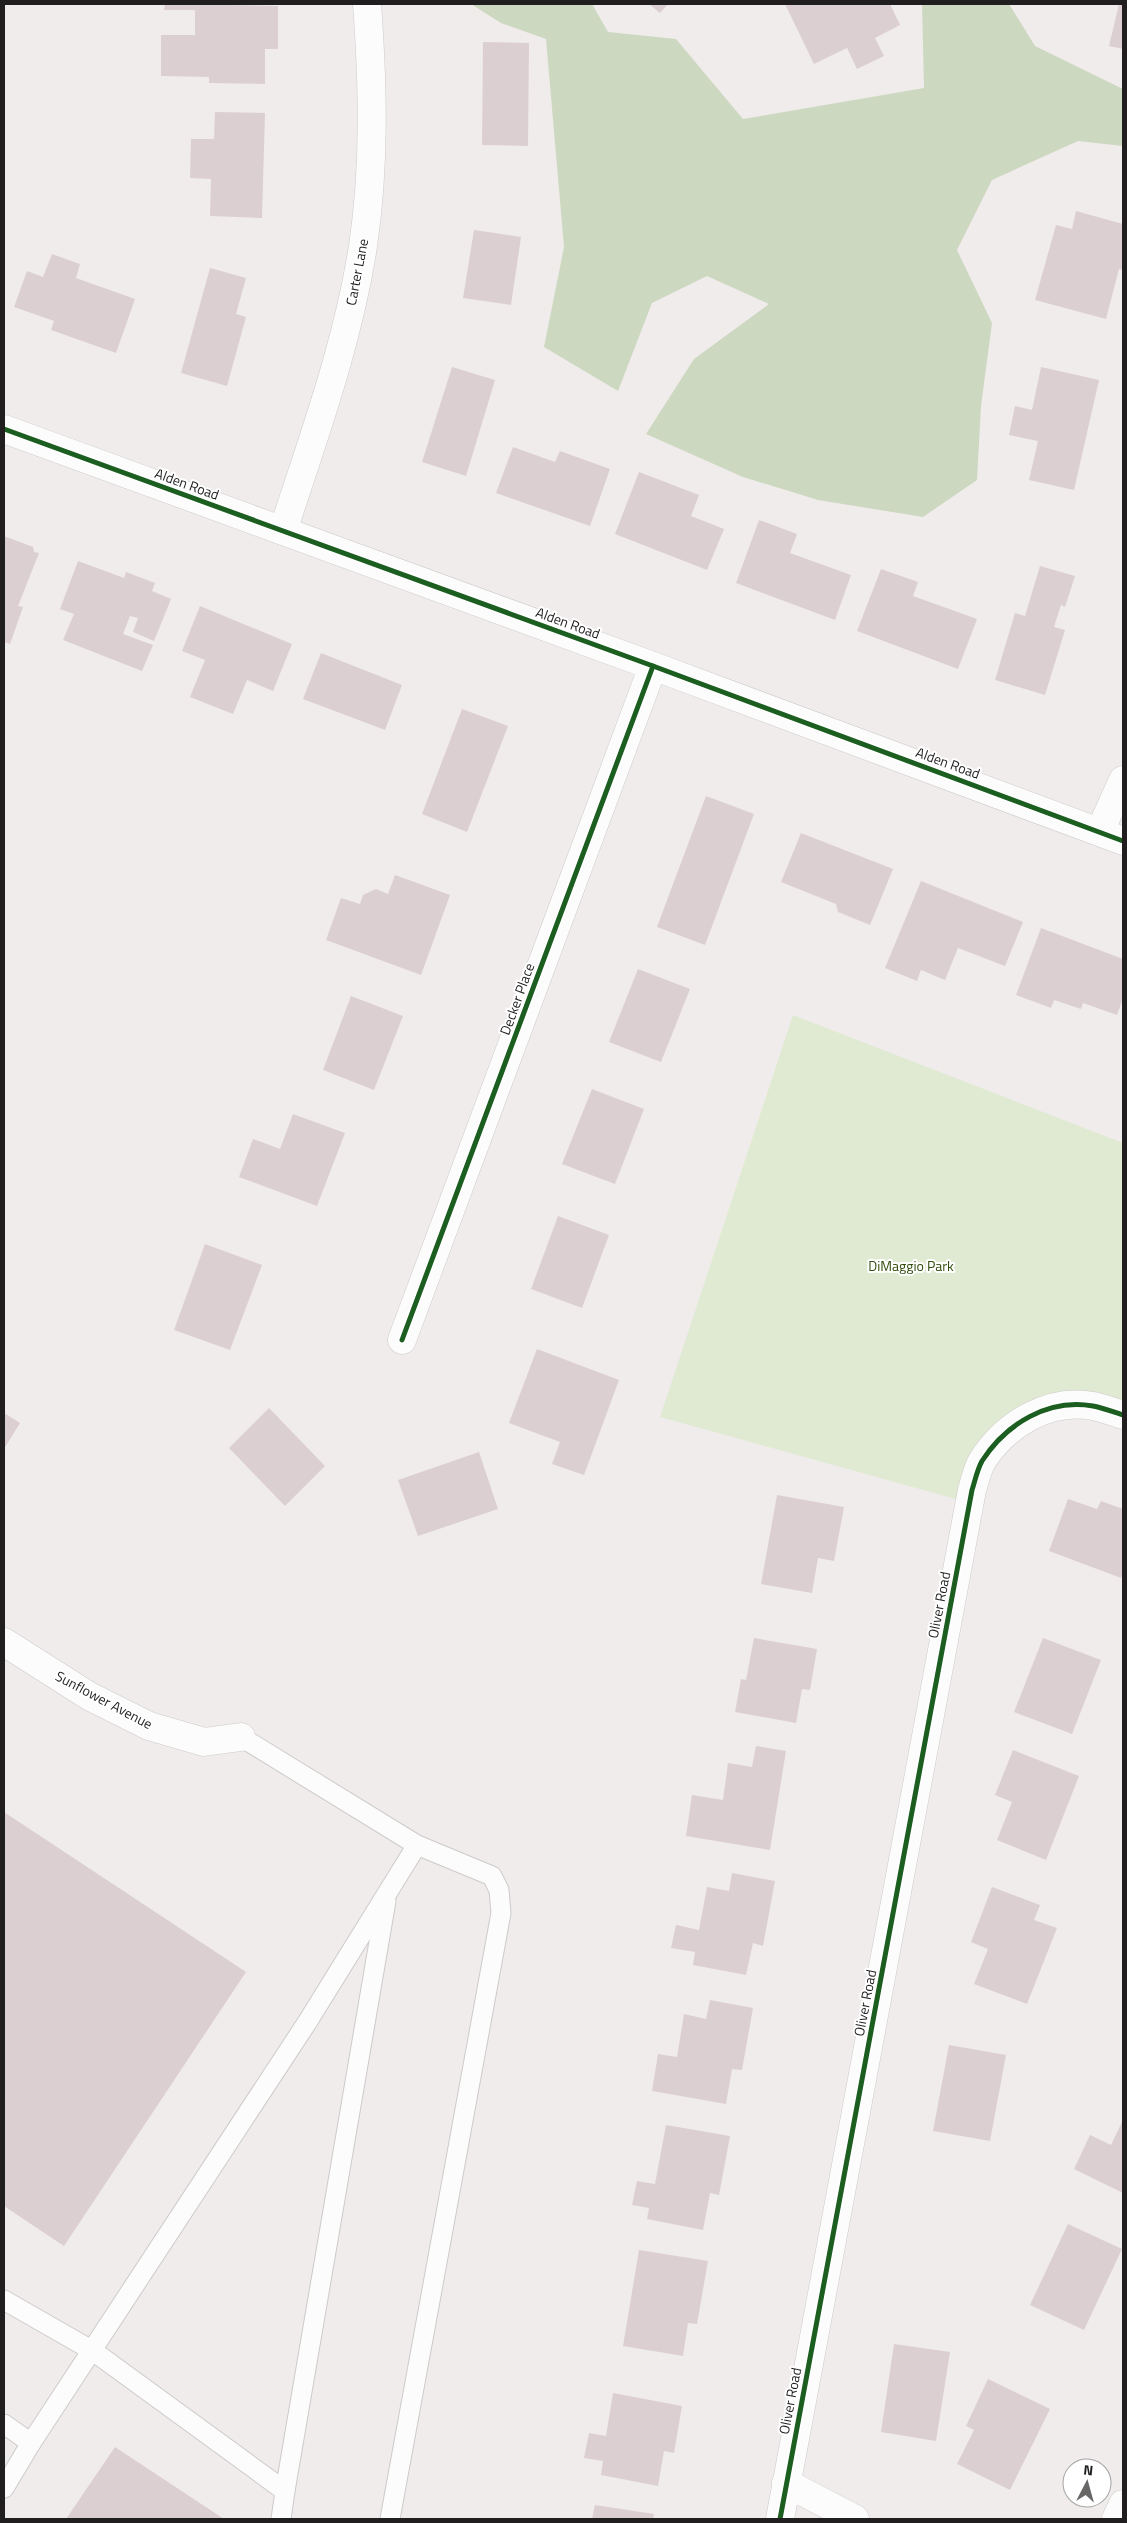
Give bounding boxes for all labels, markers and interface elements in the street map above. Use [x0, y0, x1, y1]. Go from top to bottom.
street label: Carter Lane [340, 237, 373, 307]
street label: Alden Road [152, 462, 222, 505]
street label: Alden Road [533, 601, 603, 644]
street label: Alden Road [913, 741, 983, 784]
street label: Decker Place [494, 960, 539, 1038]
park label: DiMaggio Park [868, 1255, 954, 1276]
street label: Oliver Road [922, 1570, 955, 1640]
street label: Sunflower Avenue [52, 1665, 156, 1734]
street label: Oliver Road [848, 1968, 881, 2038]
street label: Oliver Road [773, 2366, 806, 2436]
north arrow [1062, 2458, 1112, 2508]
text: N [1082, 2459, 1094, 2481]

